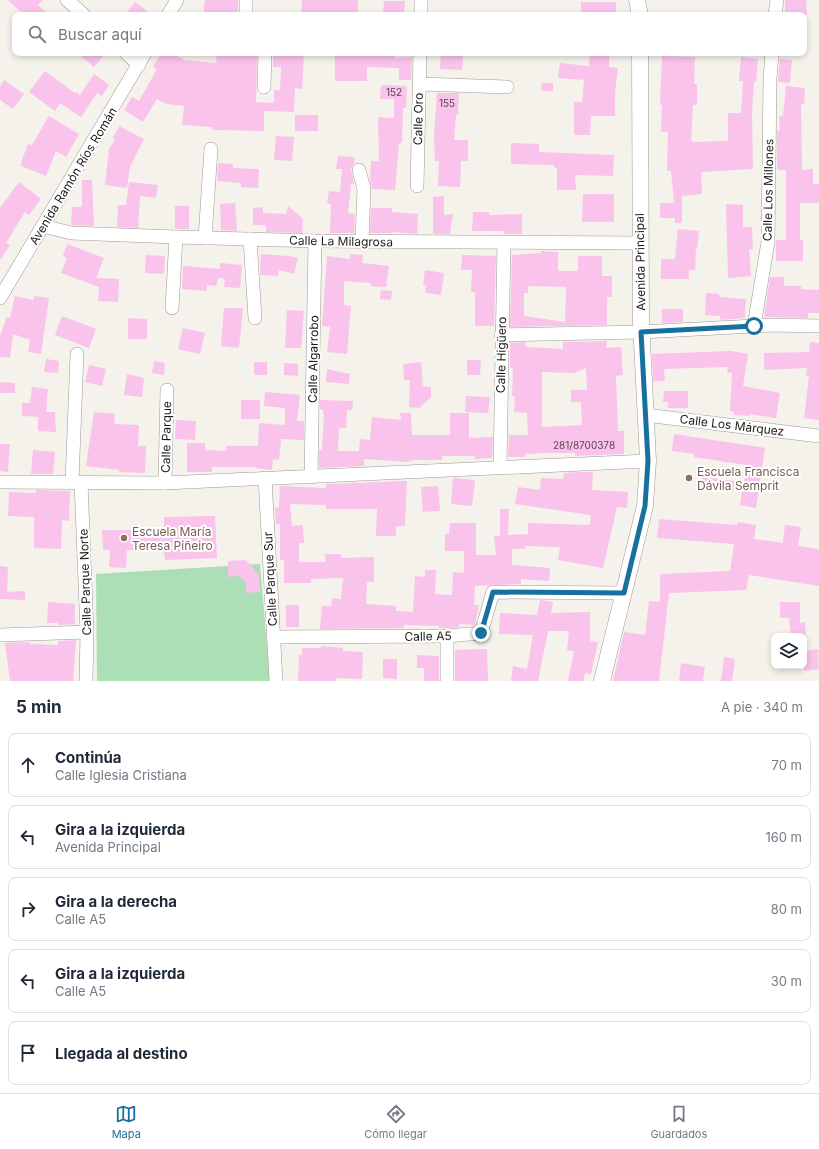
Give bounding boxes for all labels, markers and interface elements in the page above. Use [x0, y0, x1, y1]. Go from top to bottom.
search box [12, 12, 807, 56]
icon: search [26, 23, 48, 45]
text: Buscar aquí [58, 25, 142, 44]
house number: 152 [386, 86, 402, 98]
street label: Calle Oro [410, 93, 426, 145]
house number: 155 [439, 97, 455, 109]
street label: Avenida Ramón Ríos Román [26, 105, 120, 247]
street label: Calle Los Millones [760, 139, 776, 241]
street label: Avenida Principal [632, 213, 648, 311]
street label: Calle La Milagrosa [289, 233, 393, 249]
street label: Calle Algarrobo [305, 315, 321, 403]
street label: Calle Higüero [493, 317, 509, 393]
route start [745, 317, 763, 335]
street label: Calle Parque [158, 401, 174, 473]
street label: Calle Los Márquez [679, 411, 785, 439]
house number: 281/8700378 [553, 439, 615, 451]
place label: Escuela Francisca Dávila Semprit [697, 464, 799, 493]
marker: Escuela Francisca Dávila Semprit [684, 473, 694, 483]
place label: Escuela María Teresa Piñeiro [132, 524, 213, 553]
street label: Calle Parque Norte [76, 528, 94, 636]
street label: Calle Parque Sur [260, 531, 280, 627]
marker: Escuela María Teresa Piñeiro [119, 533, 129, 543]
route end [472, 624, 490, 642]
street label: Calle A5 [404, 628, 452, 644]
map controls [771, 633, 807, 669]
button: layers [771, 633, 807, 669]
text: 5 min [16, 697, 62, 717]
text: A pie · 340 m [721, 699, 803, 715]
text: Continúa [55, 748, 122, 767]
icon: ahead [17, 754, 39, 776]
text: 70 m [772, 757, 802, 773]
text: Calle Iglesia Cristiana [55, 767, 187, 783]
text: Gira a la izquierda [55, 820, 185, 839]
icon: left [17, 826, 39, 848]
text: 160 m [765, 829, 802, 845]
text: Avenida Principal [55, 839, 161, 855]
text: Gira a la derecha [55, 892, 177, 911]
icon: right [17, 898, 39, 920]
text: 80 m [771, 901, 802, 917]
text: Calle A5 [55, 911, 106, 927]
text: Gira a la izquierda [55, 964, 185, 983]
icon: left [17, 970, 39, 992]
text: 30 m [771, 973, 802, 989]
text: Calle A5 [55, 983, 106, 999]
icon: arrive [17, 1042, 39, 1064]
text: Llegada al destino [55, 1044, 188, 1063]
tab: Mapa [112, 1103, 141, 1141]
tab: Cómo llegar [364, 1103, 427, 1141]
tab: Guardados [650, 1103, 707, 1141]

